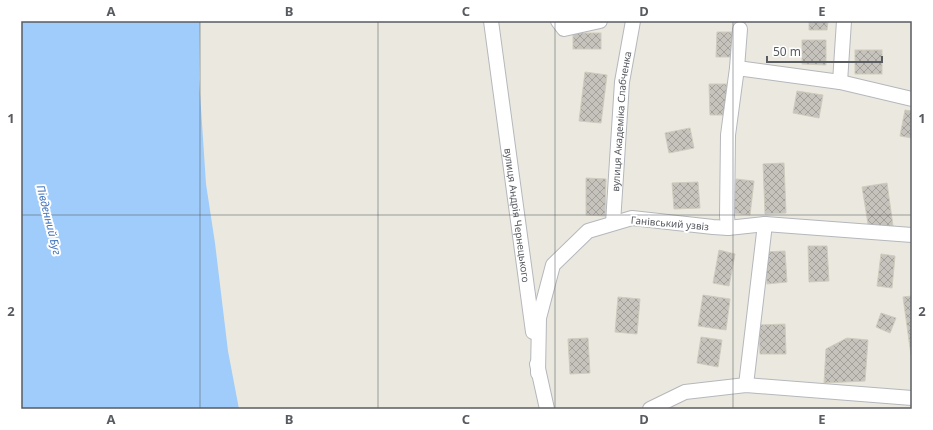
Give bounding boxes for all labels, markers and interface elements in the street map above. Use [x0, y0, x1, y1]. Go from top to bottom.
text: A [107, 2, 116, 20]
text: B [285, 2, 293, 20]
text: C [462, 2, 470, 20]
text: D [639, 2, 649, 20]
text: E [818, 2, 826, 20]
scale bar [767, 38, 882, 64]
text: 50 m [773, 43, 801, 60]
street label: вулиця Академіка Слабченка [608, 50, 634, 192]
text: 1 [7, 109, 15, 127]
text: 1 [918, 109, 926, 127]
street label: вулиця Андрія Чернецького [501, 147, 533, 283]
water label: Південний Буг [34, 183, 65, 256]
street label: Ганівський узвіз [630, 213, 710, 233]
text: 2 [7, 302, 15, 320]
text: 2 [918, 302, 926, 320]
text: A [107, 410, 116, 428]
text: B [285, 410, 293, 428]
text: C [462, 410, 470, 428]
text: D [639, 410, 649, 428]
text: E [818, 410, 826, 428]

